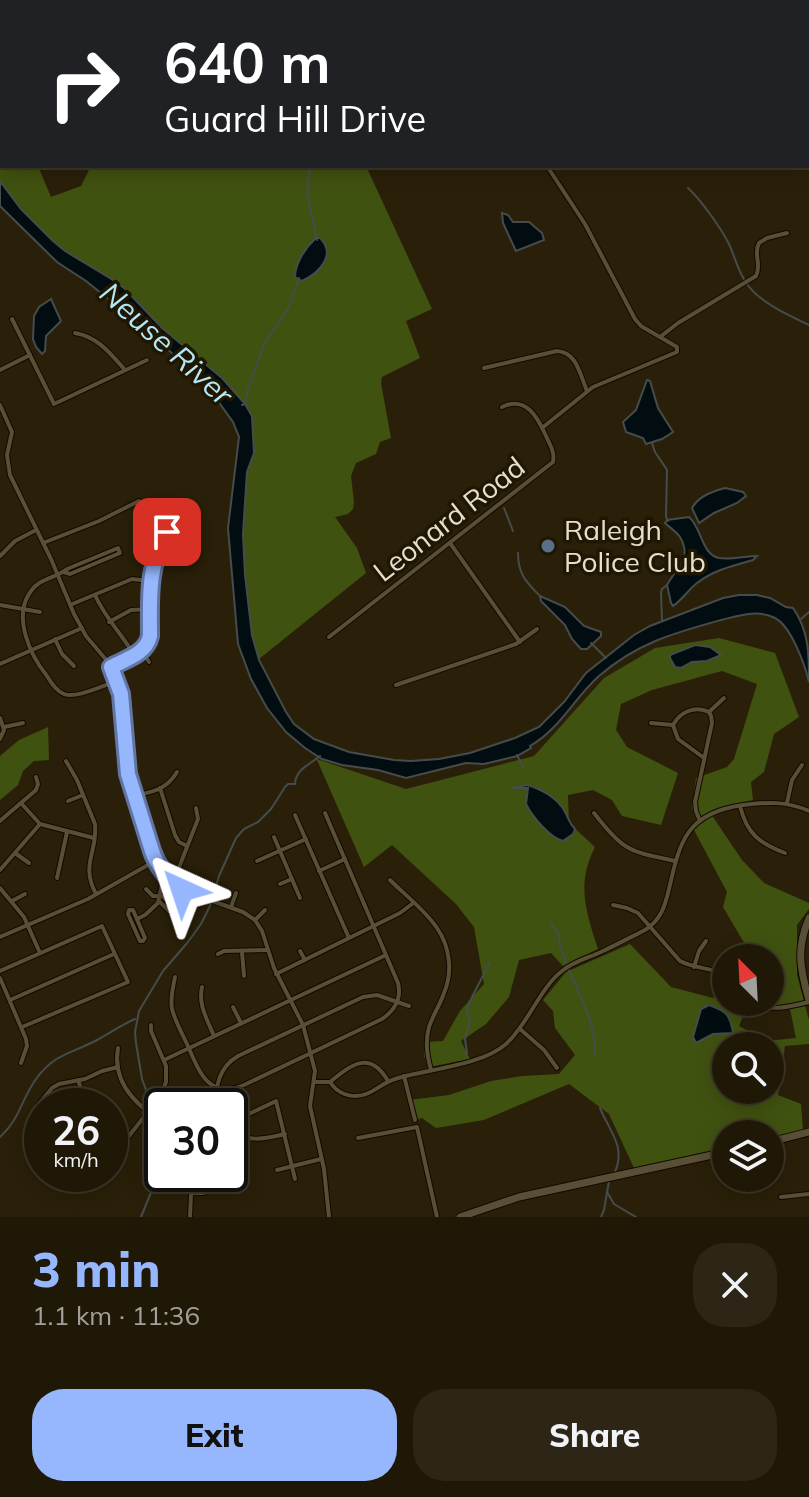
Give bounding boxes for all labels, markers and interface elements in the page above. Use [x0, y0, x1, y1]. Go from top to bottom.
text: 640 m [164, 27, 331, 97]
icon: right [32, 32, 136, 136]
text: Guard Hill Drive [164, 96, 426, 141]
water label: Neuse River [92, 274, 242, 414]
street label: Leonard Road [366, 449, 531, 589]
pin [133, 498, 201, 566]
icon: arrive [145, 510, 189, 554]
place label: Raleigh Police Club [564, 512, 706, 579]
marker: Raleigh Police Club [539, 537, 557, 555]
position arrow [140, 848, 224, 932]
north arrow [712, 944, 784, 1016]
map controls [712, 944, 784, 1192]
button: search [712, 1032, 784, 1104]
speed limit sign: 30 [144, 1088, 248, 1192]
text: 26 [52, 1105, 100, 1155]
button: layers [712, 1120, 784, 1192]
text: km/h [53, 1147, 99, 1172]
text: 3 min [32, 1239, 161, 1299]
button: close [693, 1243, 777, 1327]
text: 1.1 km · 11:36 [32, 1299, 200, 1332]
button: Exit [32, 1389, 397, 1481]
button: Share [413, 1389, 777, 1481]

